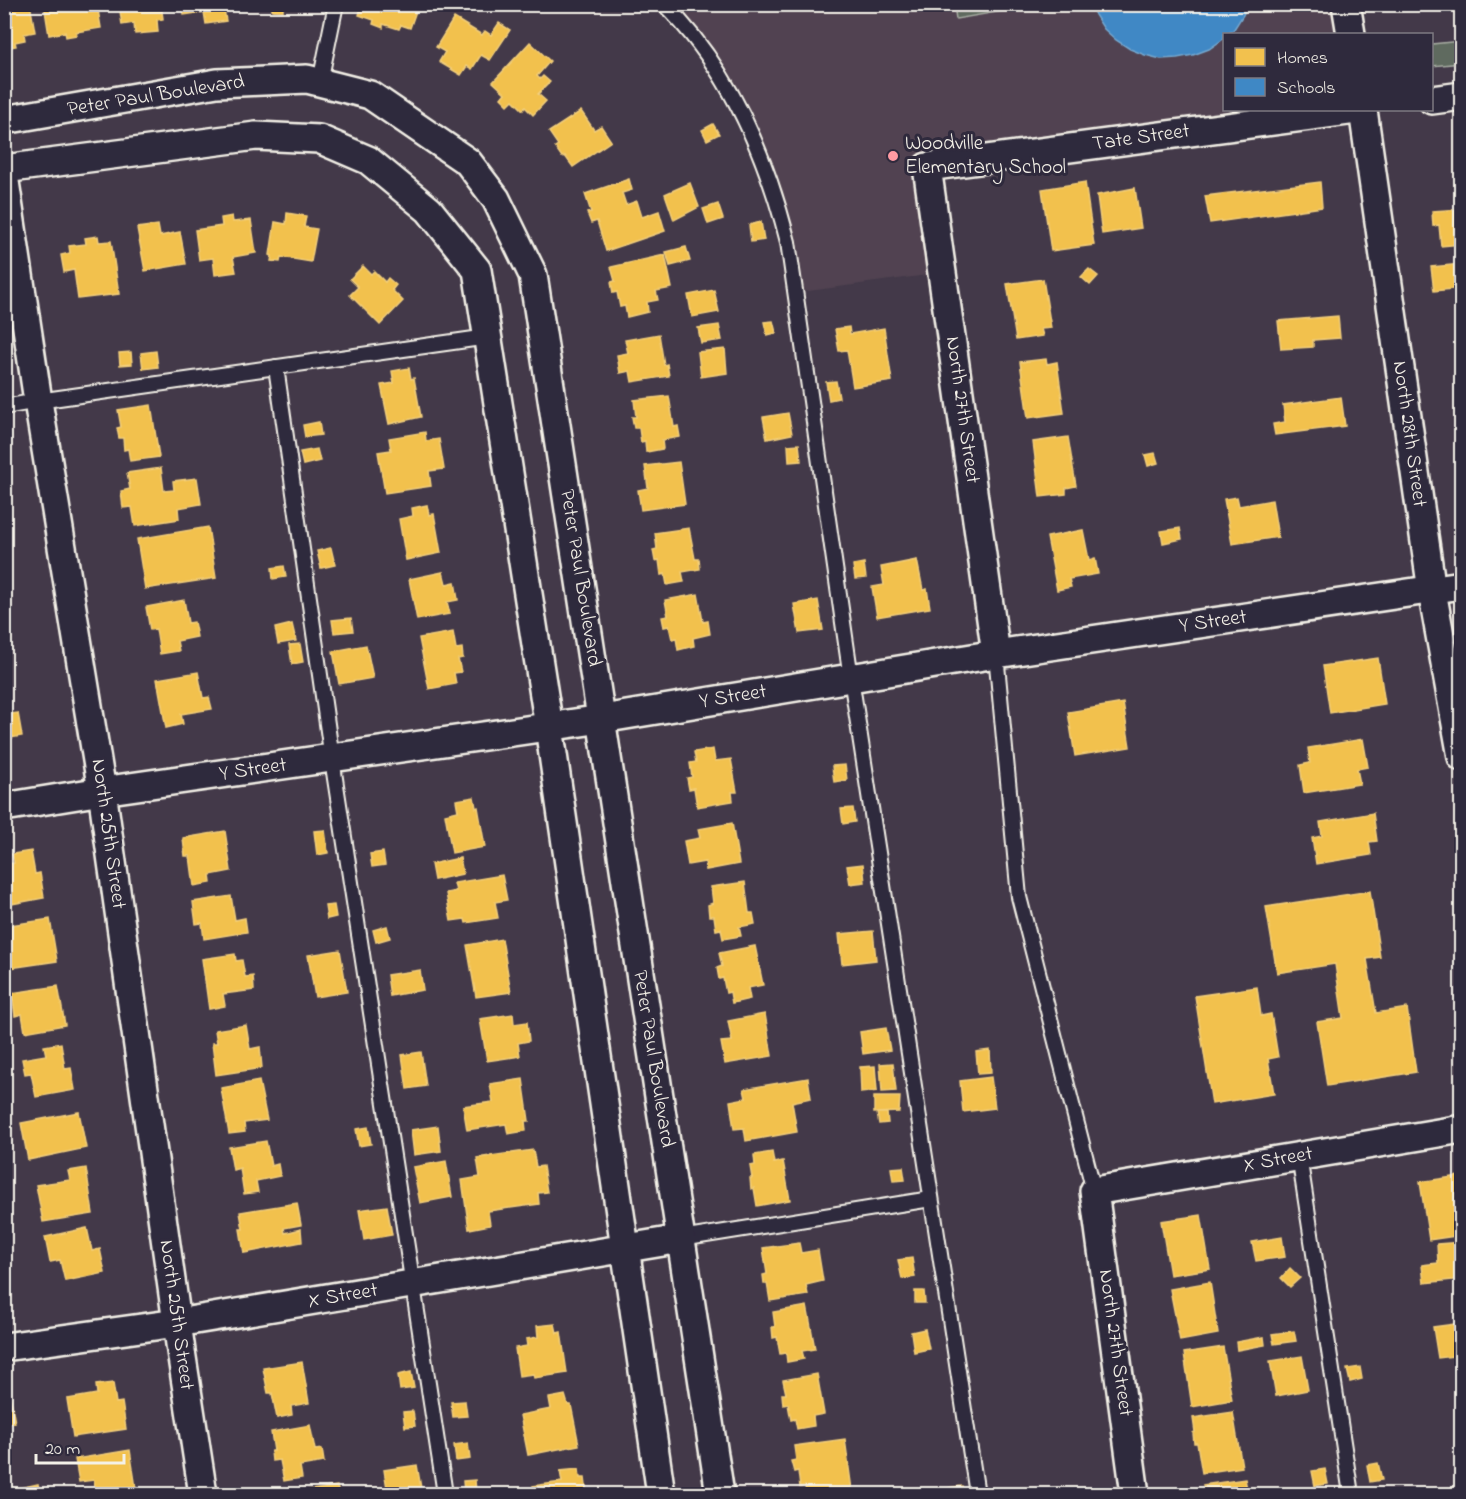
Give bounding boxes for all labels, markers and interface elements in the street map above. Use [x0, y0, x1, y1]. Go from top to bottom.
legend [1223, 33, 1433, 111]
text: Homes [1277, 46, 1328, 72]
street label: Peter Paul Boulevard [65, 67, 247, 125]
text: Schools [1277, 76, 1335, 102]
street label: Tate Street [1090, 116, 1192, 160]
place label: Woodville Elementary School [905, 129, 1066, 185]
marker: Woodville Elementary School [886, 149, 900, 163]
street label: North 27th Street [937, 335, 987, 485]
street label: North 28th Street [1384, 359, 1434, 509]
street label: Peter Paul Boulevard [551, 487, 609, 669]
street label: Y Street [1177, 602, 1249, 642]
street label: Y Street [697, 677, 769, 717]
street label: Y Street [217, 750, 289, 790]
street label: North 25th Street [83, 757, 133, 911]
street label: Peter Paul Boulevard [624, 968, 682, 1150]
street label: X Street [1241, 1139, 1315, 1181]
street label: North 25th Street [151, 1238, 201, 1392]
street label: North 27th Street [1090, 1268, 1140, 1418]
street label: X Street [306, 1276, 380, 1316]
scale bar [36, 1427, 124, 1465]
text: 20 m [45, 1437, 80, 1463]

